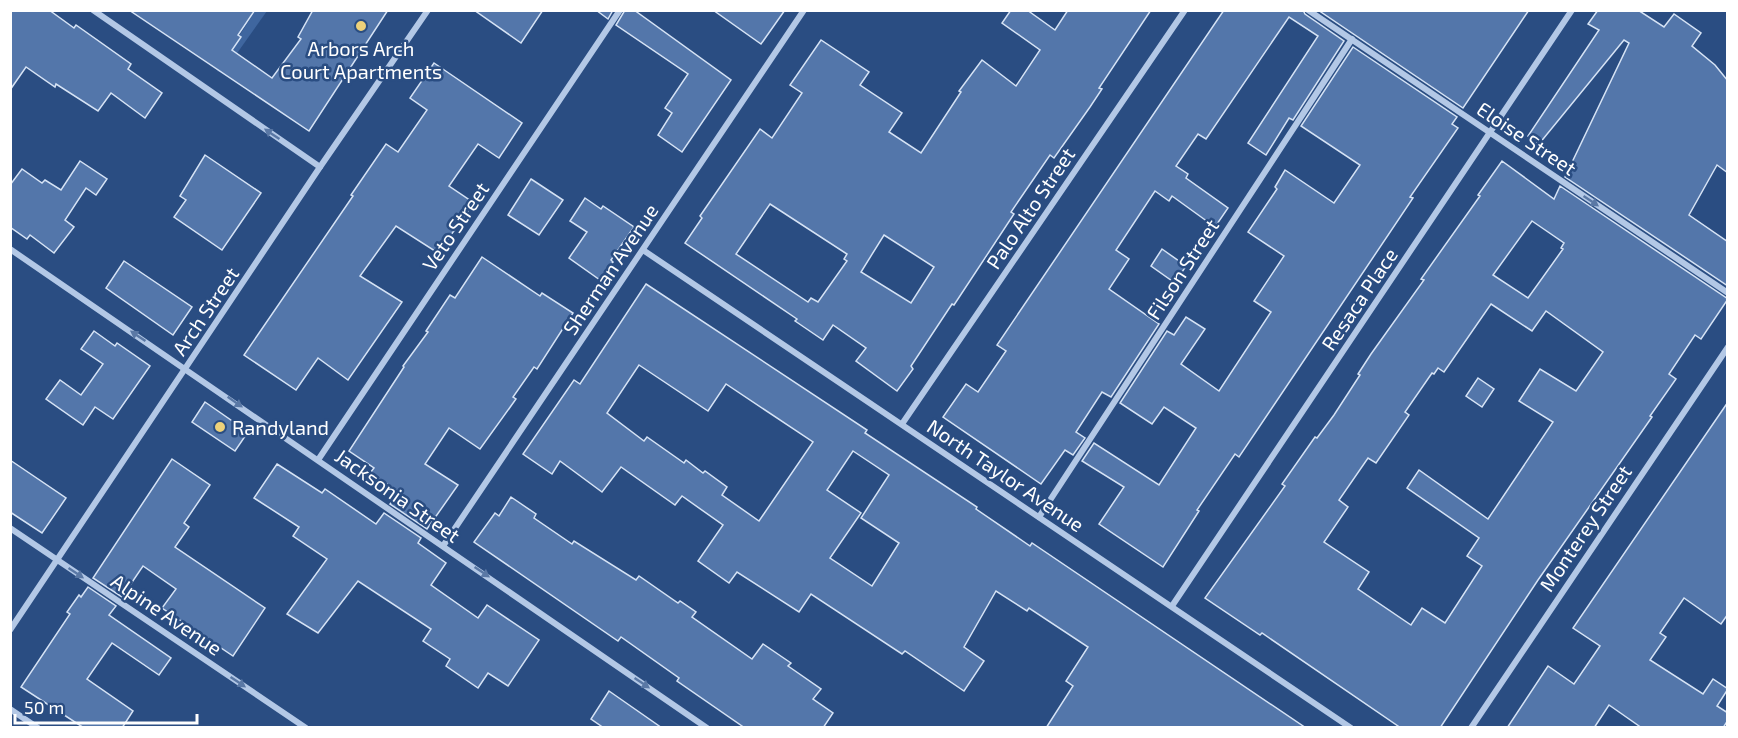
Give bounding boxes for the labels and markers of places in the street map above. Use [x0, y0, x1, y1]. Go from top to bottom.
marker: Arbors Arch Court Apartments [354, 19, 368, 33]
place label: Arbors Arch Court Apartments [280, 36, 442, 83]
place label: Randyland [232, 415, 329, 439]
marker: Randyland [213, 420, 227, 434]

